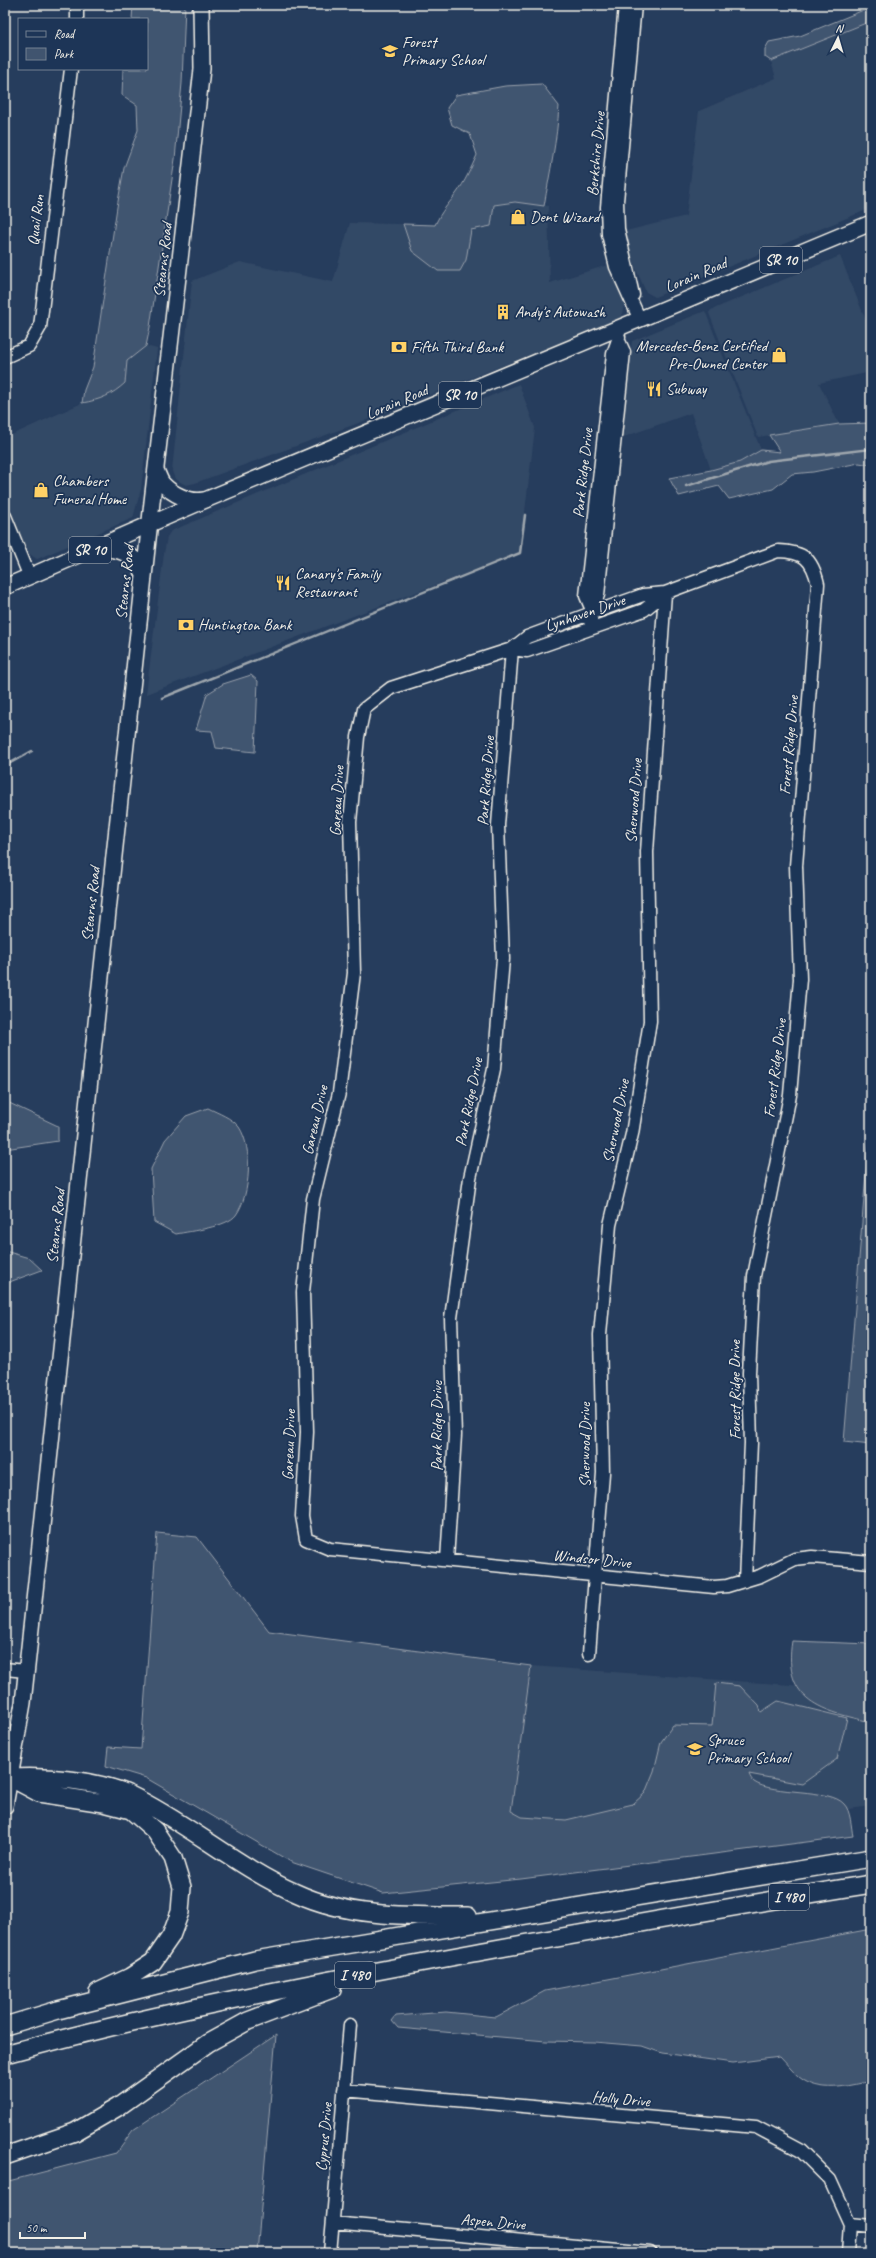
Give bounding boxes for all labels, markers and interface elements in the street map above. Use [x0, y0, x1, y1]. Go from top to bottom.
legend [18, 18, 148, 70]
north arrow [818, 18, 858, 58]
text: N [835, 21, 845, 35]
text: Road [54, 26, 76, 42]
place label: Forest Primary School [402, 32, 488, 70]
school or university icon: Forest Primary School [381, 42, 399, 60]
text: Park [54, 46, 75, 62]
street label: Berkshire Drive [582, 109, 610, 197]
street label: Quail Run [23, 193, 49, 247]
place label: Dent Wizard [530, 207, 602, 227]
shop icon: Dent Wizard [509, 208, 527, 226]
street label: Stearns Road [149, 219, 177, 298]
road number: SR 10 [760, 247, 802, 273]
street label: Lorain Road [662, 252, 733, 297]
place label: Andy's Autowash [515, 302, 606, 322]
building icon: Andy's Autowash [494, 303, 512, 321]
place label: Mercedes-Benz Certified Pre-Owned Center [636, 336, 770, 374]
place label: Fifth Third Bank [411, 337, 504, 357]
bank icon: Fifth Third Bank [390, 338, 408, 356]
shop icon: Mercedes-Benz Certified Pre-Owned Center [770, 346, 788, 364]
street label: Lorain Road [363, 379, 434, 424]
place label: Subway [666, 379, 708, 399]
restaurant icon: Subway [645, 380, 663, 398]
road number: SR 10 [439, 382, 481, 408]
street label: Park Ridge Drive [568, 426, 598, 519]
place label: Chambers Funeral Home [53, 471, 128, 509]
shop icon: Chambers Funeral Home [32, 481, 50, 499]
road number: SR 10 [69, 537, 111, 563]
street label: Stearns Road [111, 541, 139, 620]
place label: Canary's Family Restaurant [295, 564, 382, 602]
restaurant icon: Canary's Family Restaurant [274, 574, 292, 592]
street label: Lynhaven Drive [542, 589, 629, 636]
place label: Huntington Bank [198, 615, 293, 635]
bank icon: Huntington Bank [177, 616, 195, 634]
street label: Forest Ridge Drive [775, 693, 803, 795]
street label: Park Ridge Drive [473, 734, 499, 826]
street label: Sherwood Drive [621, 756, 647, 844]
street label: Gareau Drive [325, 763, 349, 837]
street label: Stearns Road [77, 863, 105, 942]
street label: Forest Ridge Drive [759, 1016, 791, 1118]
street label: Park Ridge Drive [451, 1054, 488, 1148]
street label: Sherwood Drive [598, 1076, 634, 1164]
street label: Gareau Drive [297, 1082, 333, 1157]
street label: Stearns Road [42, 1185, 70, 1264]
street label: Forest Ridge Drive [725, 1339, 745, 1440]
street label: Park Ridge Drive [427, 1379, 447, 1471]
street label: Sherwood Drive [575, 1401, 595, 1487]
street label: Gareau Drive [278, 1408, 300, 1481]
street label: Windsor Drive [552, 1545, 633, 1573]
place label: Spruce Primary School [707, 1730, 793, 1768]
school or university icon: Spruce Primary School [686, 1740, 704, 1758]
road number: I 480 [769, 1884, 809, 1910]
road number: I 480 [335, 1962, 375, 1988]
street label: Holly Drive [591, 2087, 653, 2112]
street label: Cyprus Drive [311, 2100, 337, 2172]
street label: Aspen Drive [460, 2209, 528, 2235]
scale bar [20, 2214, 85, 2240]
text: 50 m [26, 2220, 48, 2236]

